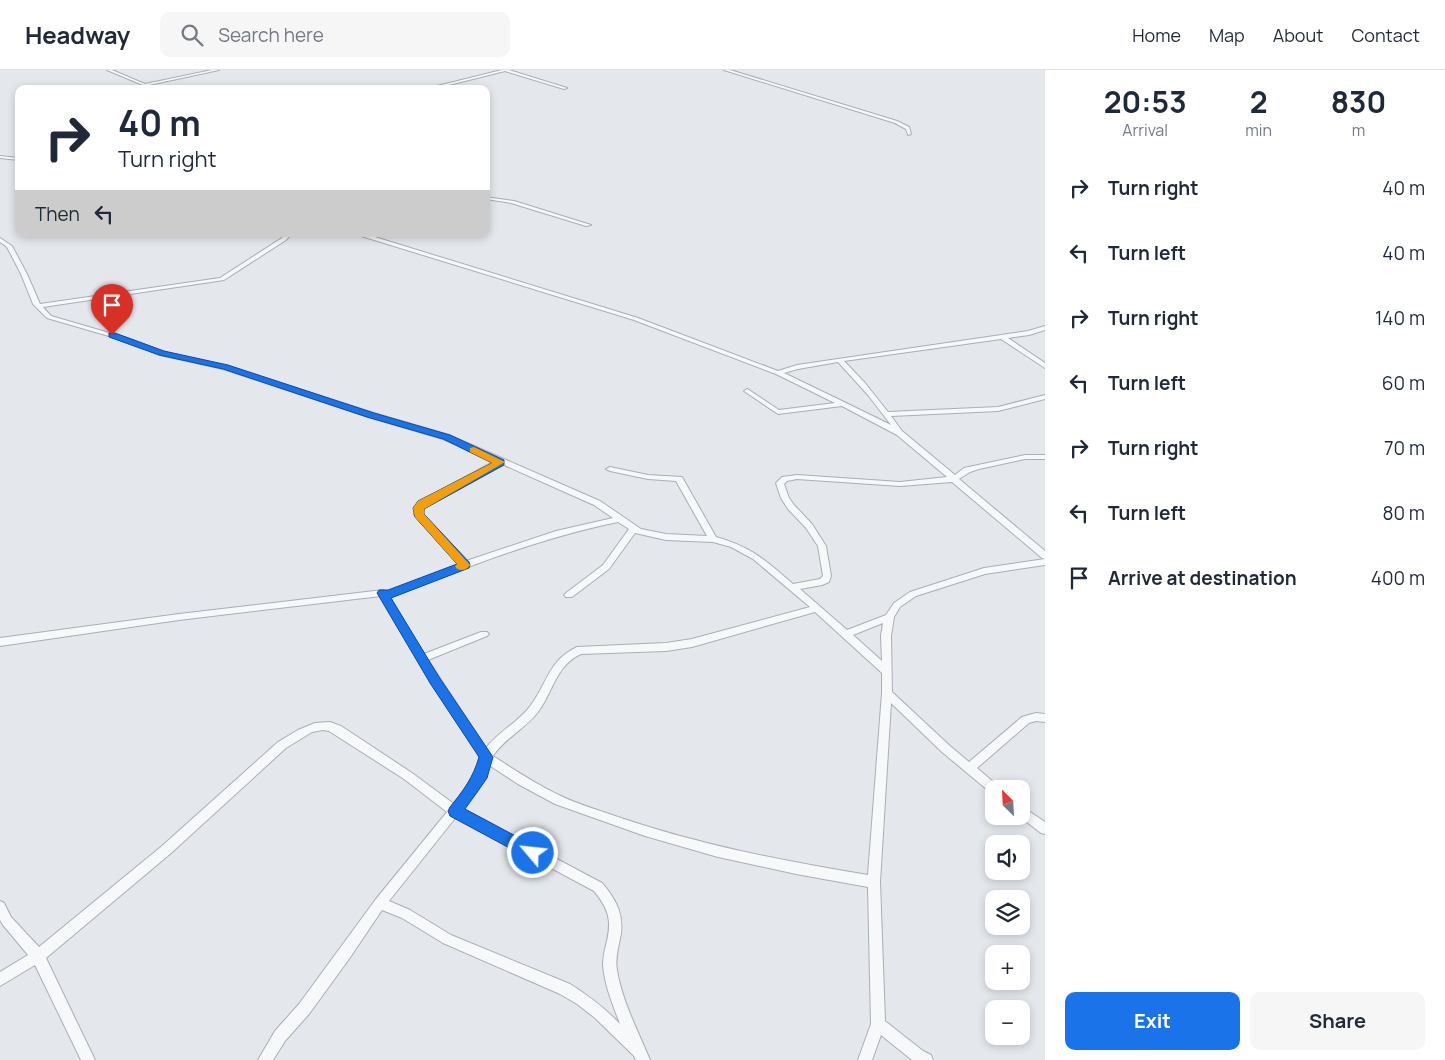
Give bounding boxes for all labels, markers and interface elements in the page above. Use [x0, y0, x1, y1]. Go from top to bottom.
search box [160, 12, 510, 57]
text: Headway [25, 18, 130, 51]
icon: search [178, 21, 206, 49]
text: Search here [218, 22, 324, 48]
text: Home [1132, 23, 1181, 47]
text: Map [1209, 23, 1245, 47]
text: About [1273, 23, 1323, 47]
text: Contact [1351, 23, 1420, 47]
text: 20:53 [1104, 81, 1187, 122]
text: 2 [1250, 81, 1268, 122]
text: 830 [1331, 81, 1386, 122]
text: 40 m [118, 99, 201, 147]
icon: right [35, 105, 100, 170]
text: Arrival [1122, 119, 1168, 141]
text: min [1245, 119, 1272, 141]
text: m [1352, 119, 1365, 141]
text: Turn right [118, 144, 216, 174]
icon: right [1065, 174, 1093, 202]
text: Turn right [1108, 175, 1198, 201]
text: 40 m [1382, 175, 1425, 201]
icon: left [90, 200, 118, 228]
text: Then [35, 201, 80, 227]
icon: left [1065, 239, 1093, 267]
text: Turn left [1108, 240, 1186, 266]
text: 40 m [1382, 240, 1425, 266]
pin [91, 284, 133, 335]
icon: arrive [98, 291, 126, 319]
icon: right [1065, 304, 1093, 332]
text: Turn right [1108, 305, 1198, 331]
text: 140 m [1375, 305, 1425, 331]
icon: left [1065, 369, 1093, 397]
text: Turn left [1108, 370, 1186, 396]
text: 60 m [1382, 370, 1425, 396]
icon: right [1065, 434, 1093, 462]
text: Turn right [1108, 435, 1198, 461]
text: 70 m [1384, 435, 1425, 461]
icon: left [1065, 499, 1093, 527]
text: Turn left [1108, 500, 1186, 526]
text: 80 m [1382, 500, 1425, 526]
icon: arrive [1065, 564, 1093, 592]
text: Arrive at destination [1108, 565, 1297, 591]
text: 400 m [1371, 565, 1425, 591]
north arrow [985, 780, 1030, 825]
map controls [985, 780, 1030, 1045]
position arrow [506, 826, 558, 878]
button: sound [985, 835, 1030, 880]
button: layers [985, 890, 1030, 935]
button: + [985, 945, 1030, 990]
button: Exit [1065, 992, 1240, 1050]
button: Share [1250, 992, 1425, 1050]
button: − [985, 1000, 1030, 1045]

